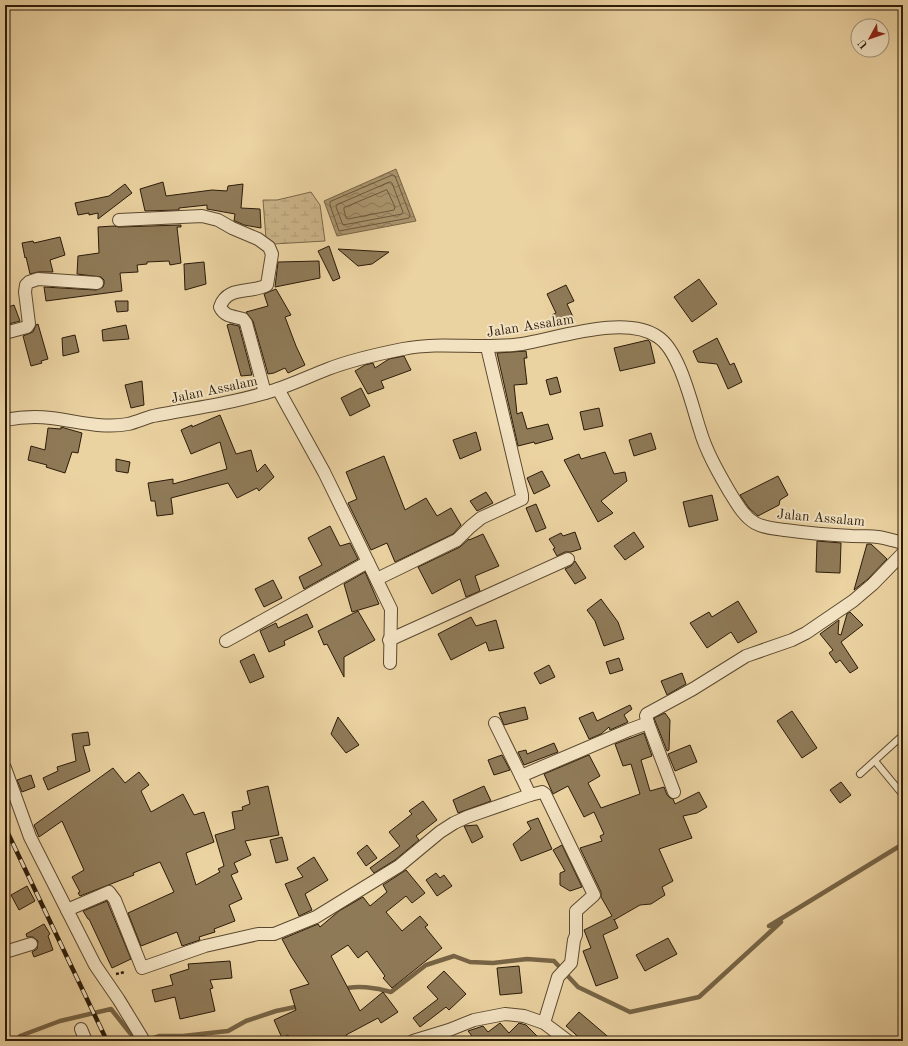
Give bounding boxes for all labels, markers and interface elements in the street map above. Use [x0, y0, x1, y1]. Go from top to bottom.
north arrow [850, 18, 890, 58]
text: U [856, 36, 871, 50]
street label: Jalan Assalam [485, 312, 575, 340]
street label: Jalan Assalam [170, 374, 259, 406]
street label: Jalan Assalam [776, 507, 865, 529]

